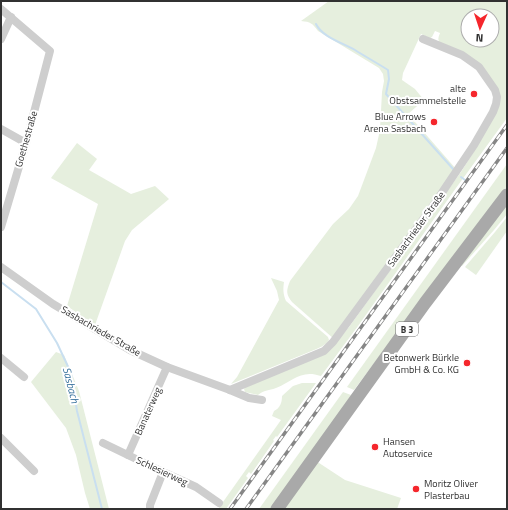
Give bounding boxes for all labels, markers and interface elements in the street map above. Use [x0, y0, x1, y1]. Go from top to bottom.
north arrow [460, 8, 500, 48]
text: N [475, 30, 484, 46]
place label: alte Obstsammelstelle [389, 81, 466, 108]
marker: alte Obstsammelstelle [469, 89, 479, 99]
street label: Goethestraße [11, 109, 41, 169]
place label: Blue Arrows Arena Sasbach [364, 109, 426, 136]
marker: Blue Arrows Arena Sasbach [429, 117, 439, 127]
street label: Sasbachrieder Straße [384, 188, 448, 270]
street label: Sasbachrieder Straße [58, 302, 144, 360]
road number: B 3 [396, 322, 418, 336]
place label: Betonwerk Bürkle GmbH & Co. KG [384, 350, 459, 377]
marker: Betonwerk Bürkle GmbH & Co. KG [462, 358, 472, 368]
water label: Sasbach [59, 365, 83, 405]
street label: Banaterweg [131, 384, 165, 438]
place label: Hansen Autoservice [383, 434, 433, 461]
marker: Hansen Autoservice [370, 442, 380, 452]
street label: Schlesierweg [134, 452, 190, 490]
place label: Moritz Oliver Plasterbau [424, 476, 478, 503]
marker: Moritz Oliver Plasterbau [411, 484, 421, 494]

